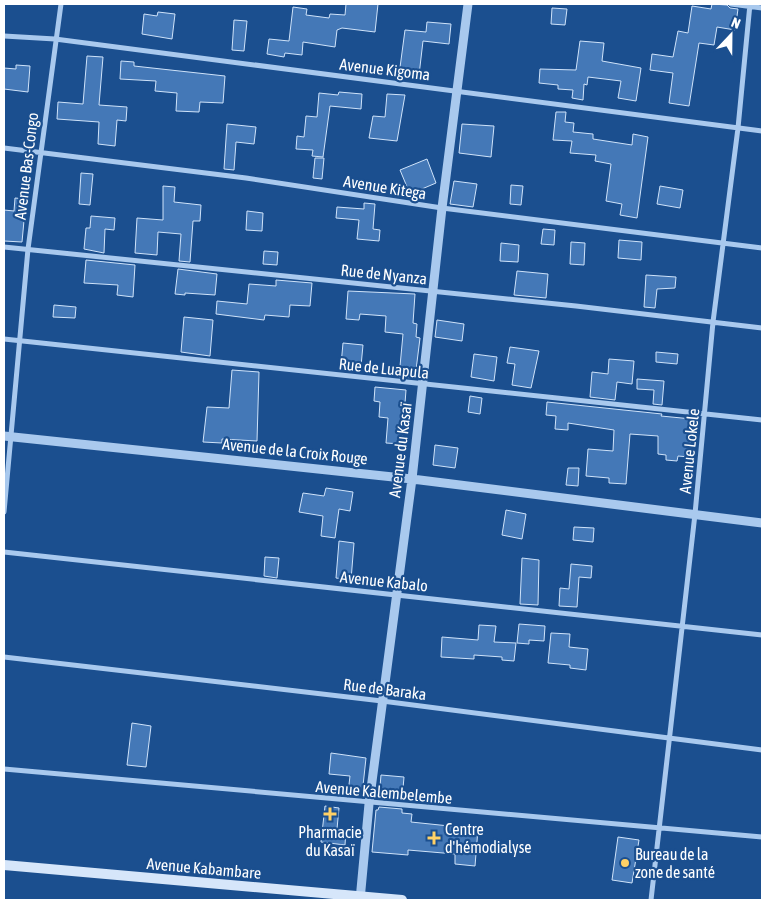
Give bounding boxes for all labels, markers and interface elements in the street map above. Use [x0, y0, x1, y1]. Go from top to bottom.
north arrow [706, 10, 756, 60]
text: N [729, 14, 743, 32]
street label: Avenue Kigoma [339, 55, 431, 84]
street label: Avenue Bas-Congo [11, 111, 42, 221]
street label: Avenue Kitega [342, 172, 428, 203]
street label: Rue de Nyanza [340, 261, 428, 288]
street label: Rue de Luapula [338, 354, 430, 383]
street label: Avenue du Kasaï [385, 401, 415, 499]
street label: Avenue Lokele [676, 408, 702, 494]
street label: Avenue de la Croix Rouge [221, 434, 369, 469]
street label: Avenue Kabalo [339, 567, 429, 595]
street label: Rue de Baraka [342, 675, 428, 703]
street label: Avenue Kalembelembe [315, 777, 453, 807]
marker: Pharmacie du Kasaï [324, 808, 336, 820]
place label: Centre d'hémodialyse [445, 820, 532, 857]
place label: Pharmacie du Kasaï [298, 823, 362, 859]
marker: Centre d'hémodialyse [427, 831, 441, 845]
place label: Bureau de la zone de santé [635, 845, 715, 881]
street label: Avenue Kabambare [146, 854, 262, 882]
marker: Bureau de la zone de santé [619, 857, 631, 869]

